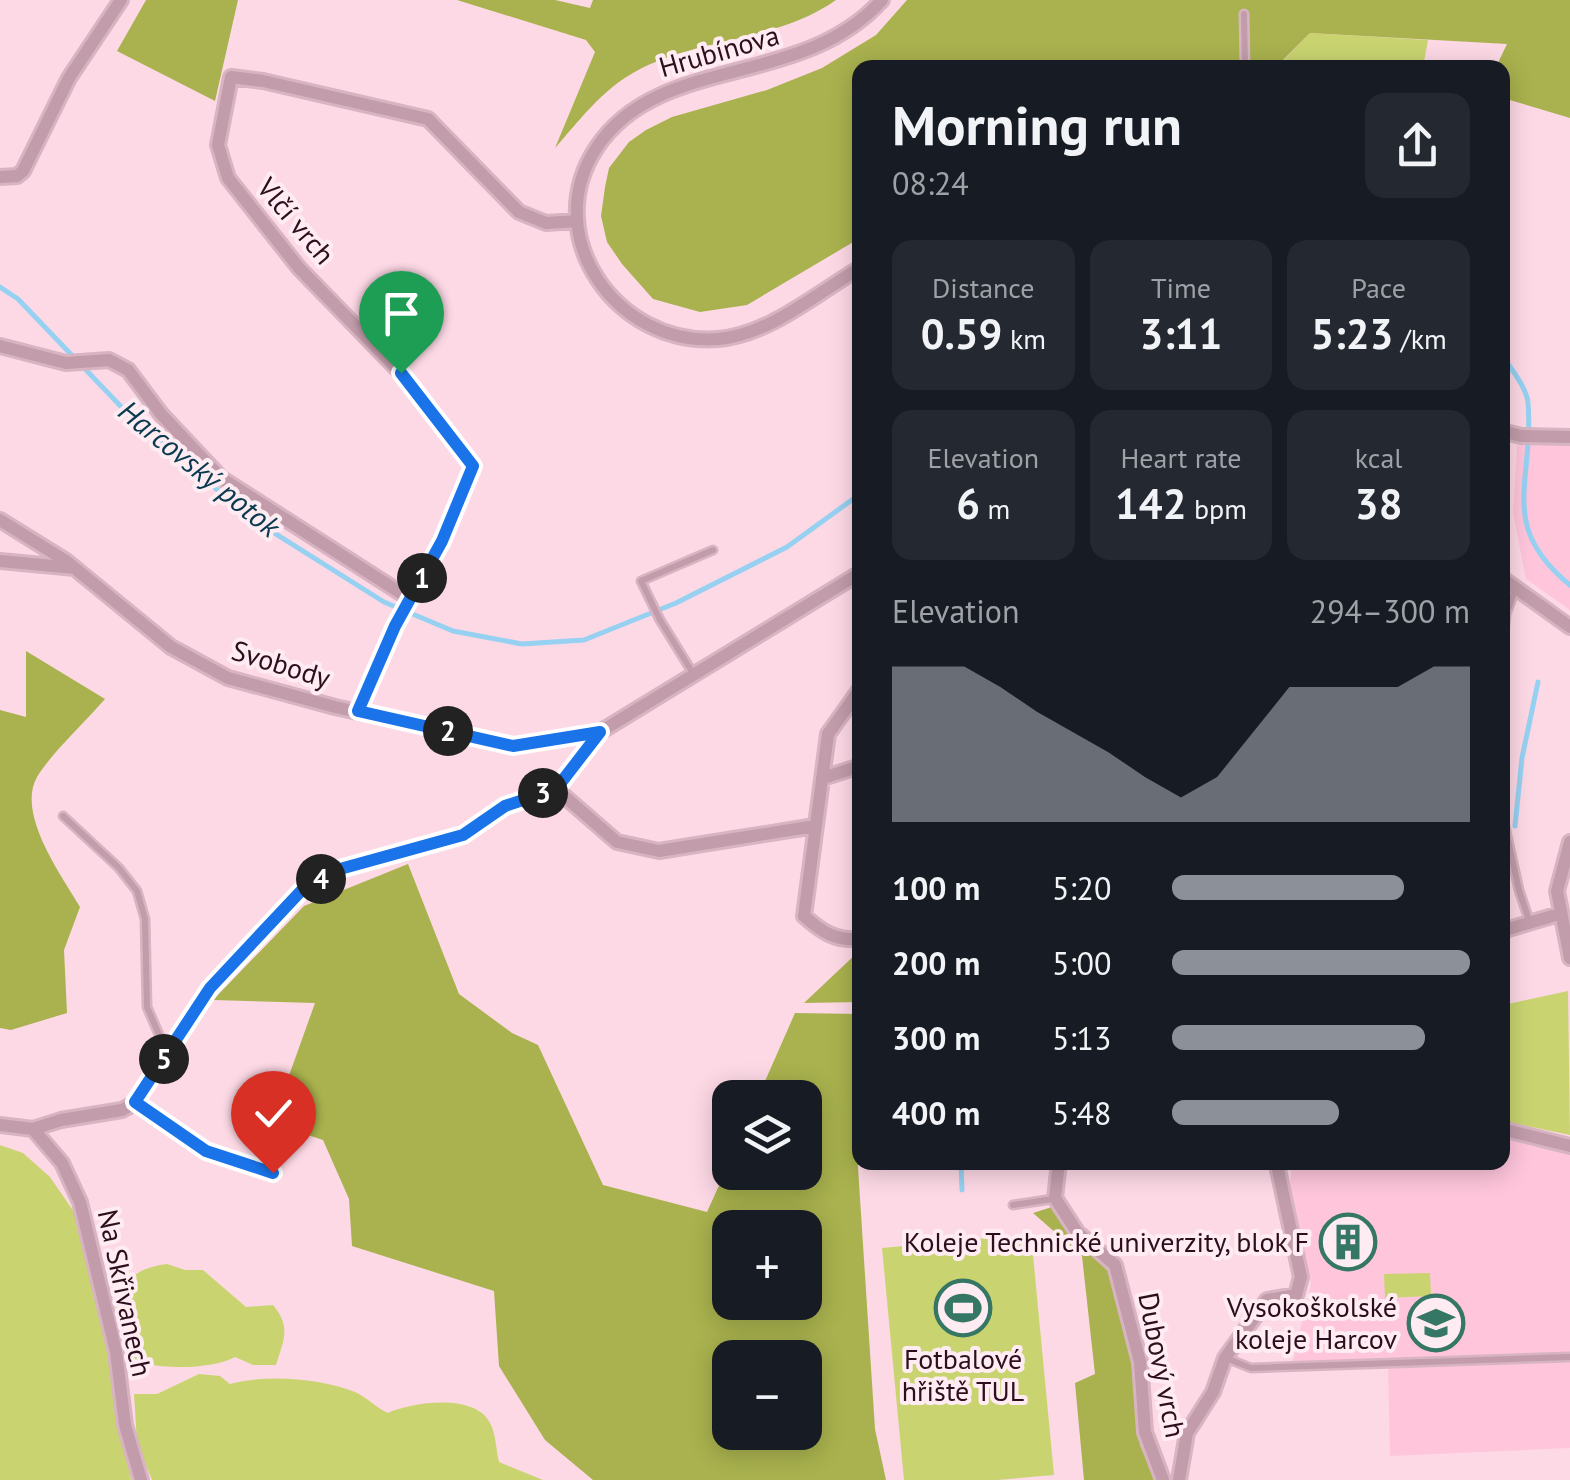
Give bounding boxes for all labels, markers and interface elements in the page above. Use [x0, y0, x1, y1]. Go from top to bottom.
street label: Hrubínova [654, 16, 783, 85]
text: Morning run [892, 89, 1182, 160]
button: share [1365, 93, 1470, 198]
text: 08:24 [892, 162, 969, 204]
street label: Vlčí vrch [249, 169, 343, 272]
text: Distance [932, 269, 1035, 306]
text: Time [1151, 269, 1211, 306]
text: Pace [1351, 269, 1406, 306]
pin [359, 271, 444, 374]
icon: arrive [374, 286, 429, 341]
text: 0.59 [921, 306, 1002, 361]
text: 3:11 [1140, 306, 1222, 361]
text: 5:23 [1311, 306, 1393, 361]
text: km [1002, 320, 1046, 357]
text: /km [1393, 320, 1447, 357]
water label: Harcovský potok [111, 391, 290, 546]
text: Elevation [928, 439, 1039, 476]
text: Heart rate [1120, 439, 1242, 476]
text: kcal [1355, 439, 1403, 476]
text: 6 [956, 476, 980, 531]
text: 142 [1115, 476, 1186, 531]
text: 38 [1355, 476, 1402, 531]
text: m [980, 490, 1010, 527]
text: bpm [1186, 490, 1247, 527]
pin: 1 [397, 553, 447, 603]
text: 1 [414, 559, 430, 596]
text: Elevation [892, 590, 1019, 632]
text: 294–300 m [1310, 590, 1470, 632]
street label: Svobody [227, 631, 335, 696]
pin: 2 [423, 706, 473, 756]
text: 2 [440, 712, 456, 749]
pin: 3 [518, 768, 568, 818]
text: 3 [535, 774, 551, 811]
pin: 4 [296, 854, 346, 904]
text: 4 [313, 860, 329, 897]
text: 100 m [892, 867, 980, 909]
text: 5:20 [1052, 867, 1111, 909]
text: 200 m [892, 942, 980, 984]
text: 5:00 [1052, 942, 1111, 984]
text: 300 m [892, 1017, 980, 1059]
text: 5:13 [1052, 1017, 1111, 1059]
pin: 5 [139, 1034, 189, 1084]
text: 5 [156, 1040, 172, 1077]
pin [231, 1071, 316, 1174]
map controls [712, 1080, 822, 1450]
button: layers [712, 1080, 822, 1190]
icon: check [246, 1086, 301, 1141]
text: 400 m [892, 1092, 980, 1134]
text: 5:48 [1052, 1092, 1111, 1134]
street label: Na Skřivanech [90, 1206, 161, 1380]
button: + [712, 1210, 822, 1320]
building icon: Koleje Technické univerzity, blok F [1318, 1212, 1378, 1272]
place label: Koleje Technické univerzity, blok F [904, 1223, 1309, 1260]
sports icon: Fotbalové hřiště TUL [933, 1278, 993, 1338]
place label: Vysokoškolské koleje Harcov [1226, 1288, 1397, 1357]
street label: Dubový vrch [1130, 1289, 1195, 1441]
school or university icon: Vysokoškolské koleje Harcov [1406, 1293, 1466, 1353]
button: − [712, 1340, 822, 1450]
place label: Fotbalové hřiště TUL [902, 1340, 1024, 1409]

